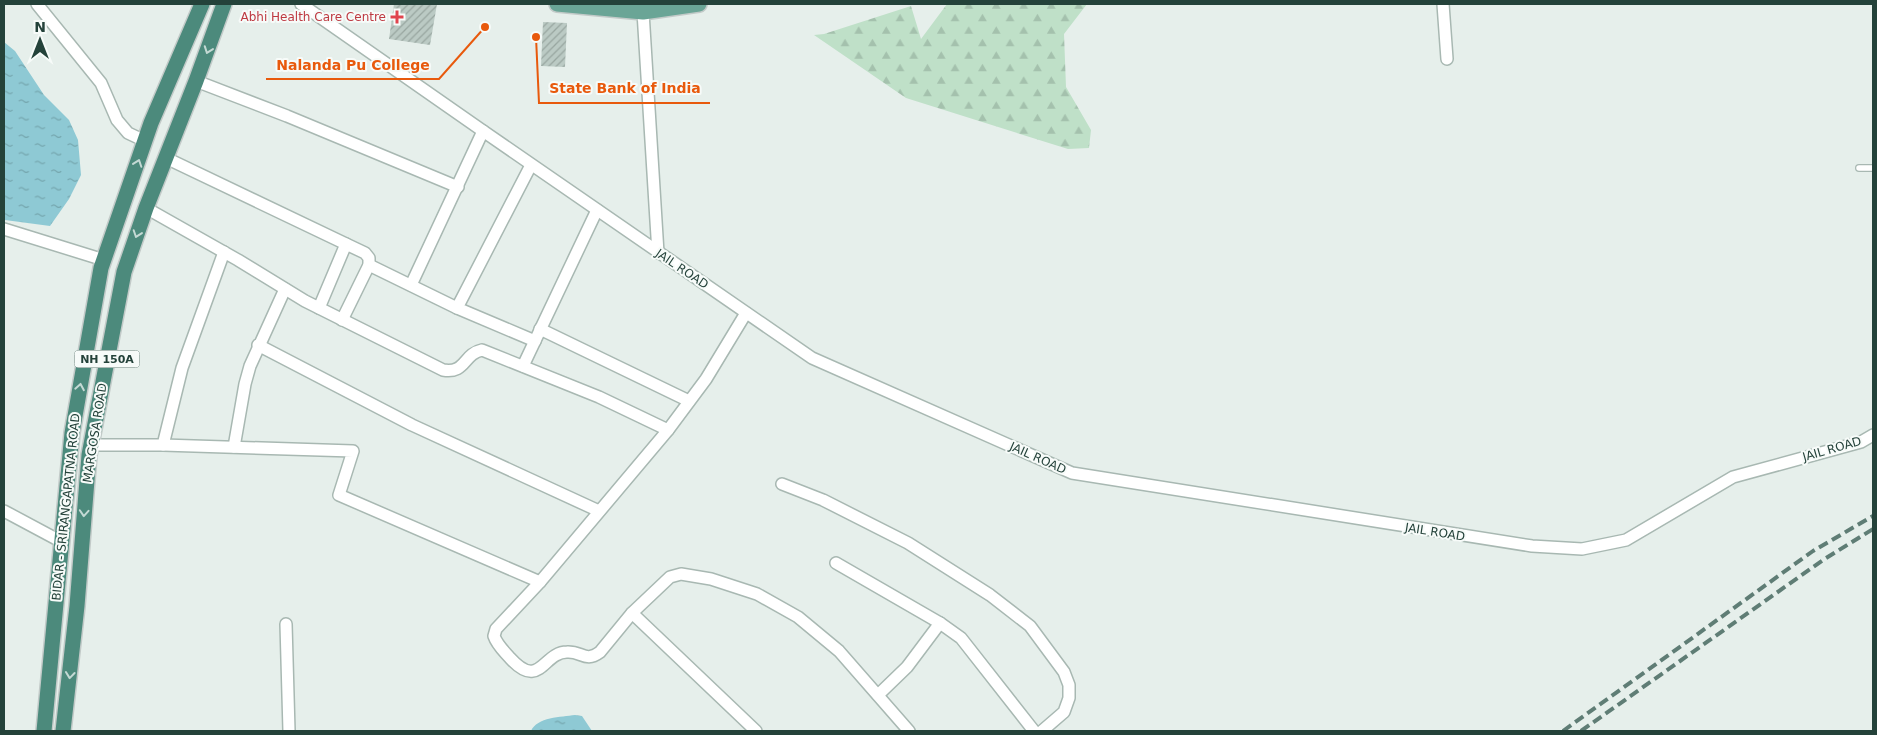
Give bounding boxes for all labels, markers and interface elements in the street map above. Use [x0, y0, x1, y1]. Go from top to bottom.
place label: Abhi Health Care Centre [240, 10, 386, 24]
marker: Abhi Health Care Centre [390, 10, 404, 24]
north arrow [15, 15, 65, 65]
text: N [34, 19, 46, 35]
one-way arrow [203, 45, 213, 53]
callout: Nalanda Pu College [266, 50, 439, 79]
text: Nalanda Pu College [276, 57, 430, 73]
callout: State Bank of India [539, 74, 710, 103]
text: State Bank of India [549, 80, 701, 96]
one-way arrow [132, 159, 142, 167]
one-way arrow [133, 229, 143, 238]
street label: JAIL ROAD [652, 246, 711, 292]
road number: NH 150A [74, 350, 140, 368]
street label: MARGOSA ROAD [80, 382, 110, 484]
one-way arrow [74, 383, 84, 391]
street label: BIDAR - SRIRANGAPATNA ROAD [49, 413, 83, 601]
street label: JAIL ROAD [1800, 434, 1863, 464]
street label: JAIL ROAD [1007, 439, 1069, 477]
one-way arrow [79, 510, 90, 518]
street label: JAIL ROAD [1403, 520, 1466, 544]
one-way arrow [64, 671, 75, 679]

